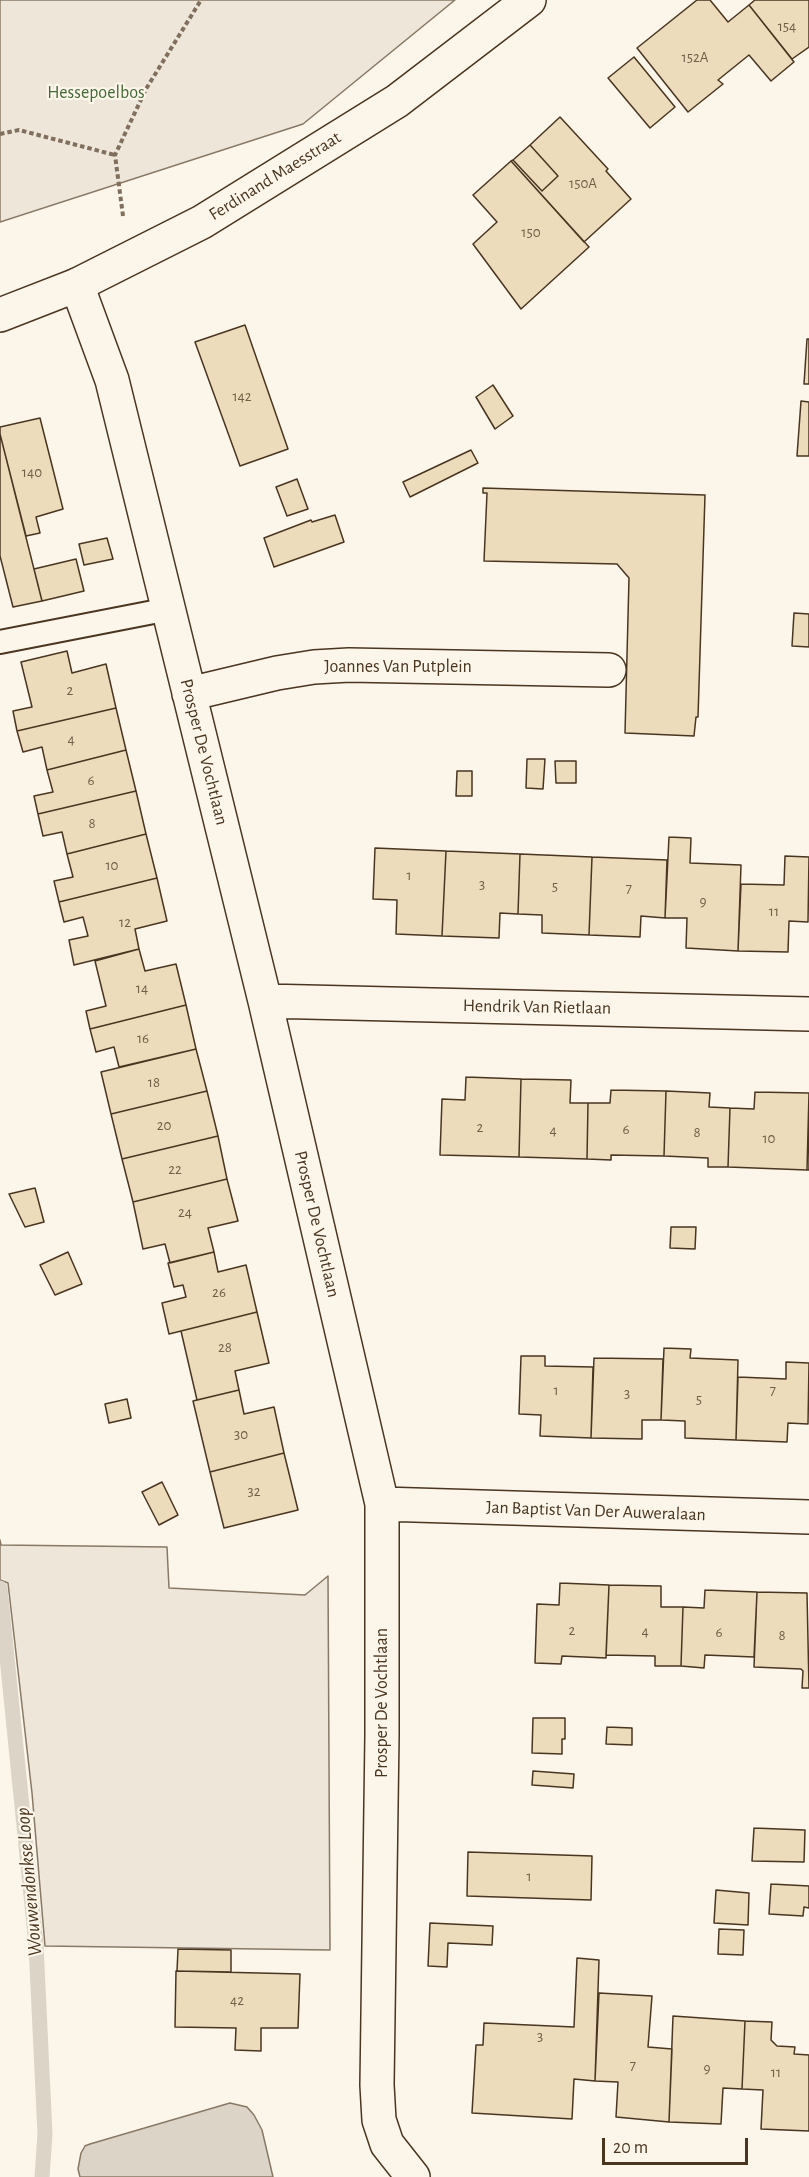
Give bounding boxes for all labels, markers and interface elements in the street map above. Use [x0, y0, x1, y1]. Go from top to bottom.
house number: 154 [778, 17, 796, 35]
house number: 152A [682, 48, 708, 66]
park label: Hessepoelbos [47, 82, 145, 104]
street label: Ferdinand Maesstraat [205, 127, 345, 225]
house number: 150A [569, 174, 597, 192]
house number: 150 [521, 223, 541, 241]
house number: 142 [232, 387, 252, 405]
house number: 140 [22, 463, 42, 481]
street label: Joannes Van Putplein [324, 656, 472, 678]
street label: Prosper De Vochtlaan [175, 677, 233, 827]
house number: 2 [67, 681, 73, 699]
house number: 4 [67, 730, 75, 748]
house number: 6 [87, 771, 95, 789]
house number: 8 [88, 814, 96, 832]
house number: 10 [105, 856, 119, 874]
house number: 1 [406, 866, 412, 884]
house number: 3 [479, 875, 485, 893]
house number: 5 [552, 877, 558, 895]
house number: 7 [626, 879, 632, 897]
house number: 9 [699, 892, 707, 910]
house number: 11 [769, 902, 779, 920]
house number: 12 [119, 913, 131, 931]
house number: 14 [136, 979, 148, 997]
street label: Hendrik Van Rietlaan [463, 995, 611, 1019]
house number: 16 [137, 1029, 149, 1047]
house number: 18 [148, 1073, 160, 1091]
house number: 20 [157, 1116, 171, 1134]
house number: 2 [477, 1118, 483, 1136]
house number: 6 [622, 1120, 630, 1138]
house number: 4 [549, 1121, 557, 1139]
house number: 8 [693, 1123, 701, 1141]
house number: 10 [762, 1129, 776, 1147]
street label: Prosper De Vochtlaan [290, 1149, 344, 1299]
house number: 22 [168, 1160, 182, 1178]
house number: 24 [178, 1203, 192, 1221]
house number: 26 [212, 1283, 226, 1301]
house number: 28 [218, 1338, 232, 1356]
house number: 1 [553, 1381, 559, 1399]
house number: 7 [770, 1381, 776, 1399]
house number: 3 [624, 1384, 630, 1402]
house number: 5 [696, 1390, 702, 1408]
house number: 30 [234, 1425, 248, 1443]
house number: 32 [247, 1482, 261, 1500]
street label: Jan Baptist Van Der Auweralaan [486, 1496, 706, 1526]
house number: 2 [569, 1621, 575, 1639]
house number: 4 [641, 1622, 649, 1640]
house number: 6 [715, 1623, 723, 1641]
house number: 8 [778, 1626, 786, 1644]
street label: Prosper De Vochtlaan [371, 1628, 393, 1778]
water label: Wouwendonkse Loop [11, 1807, 47, 1957]
house number: 1 [526, 1867, 532, 1885]
house number: 42 [230, 1991, 244, 2009]
house number: 3 [537, 2027, 543, 2045]
house number: 7 [630, 2056, 636, 2074]
house number: 9 [703, 2059, 711, 2077]
house number: 11 [771, 2063, 781, 2081]
scale bar [605, 2126, 750, 2164]
text: 20 m [613, 2139, 648, 2157]

